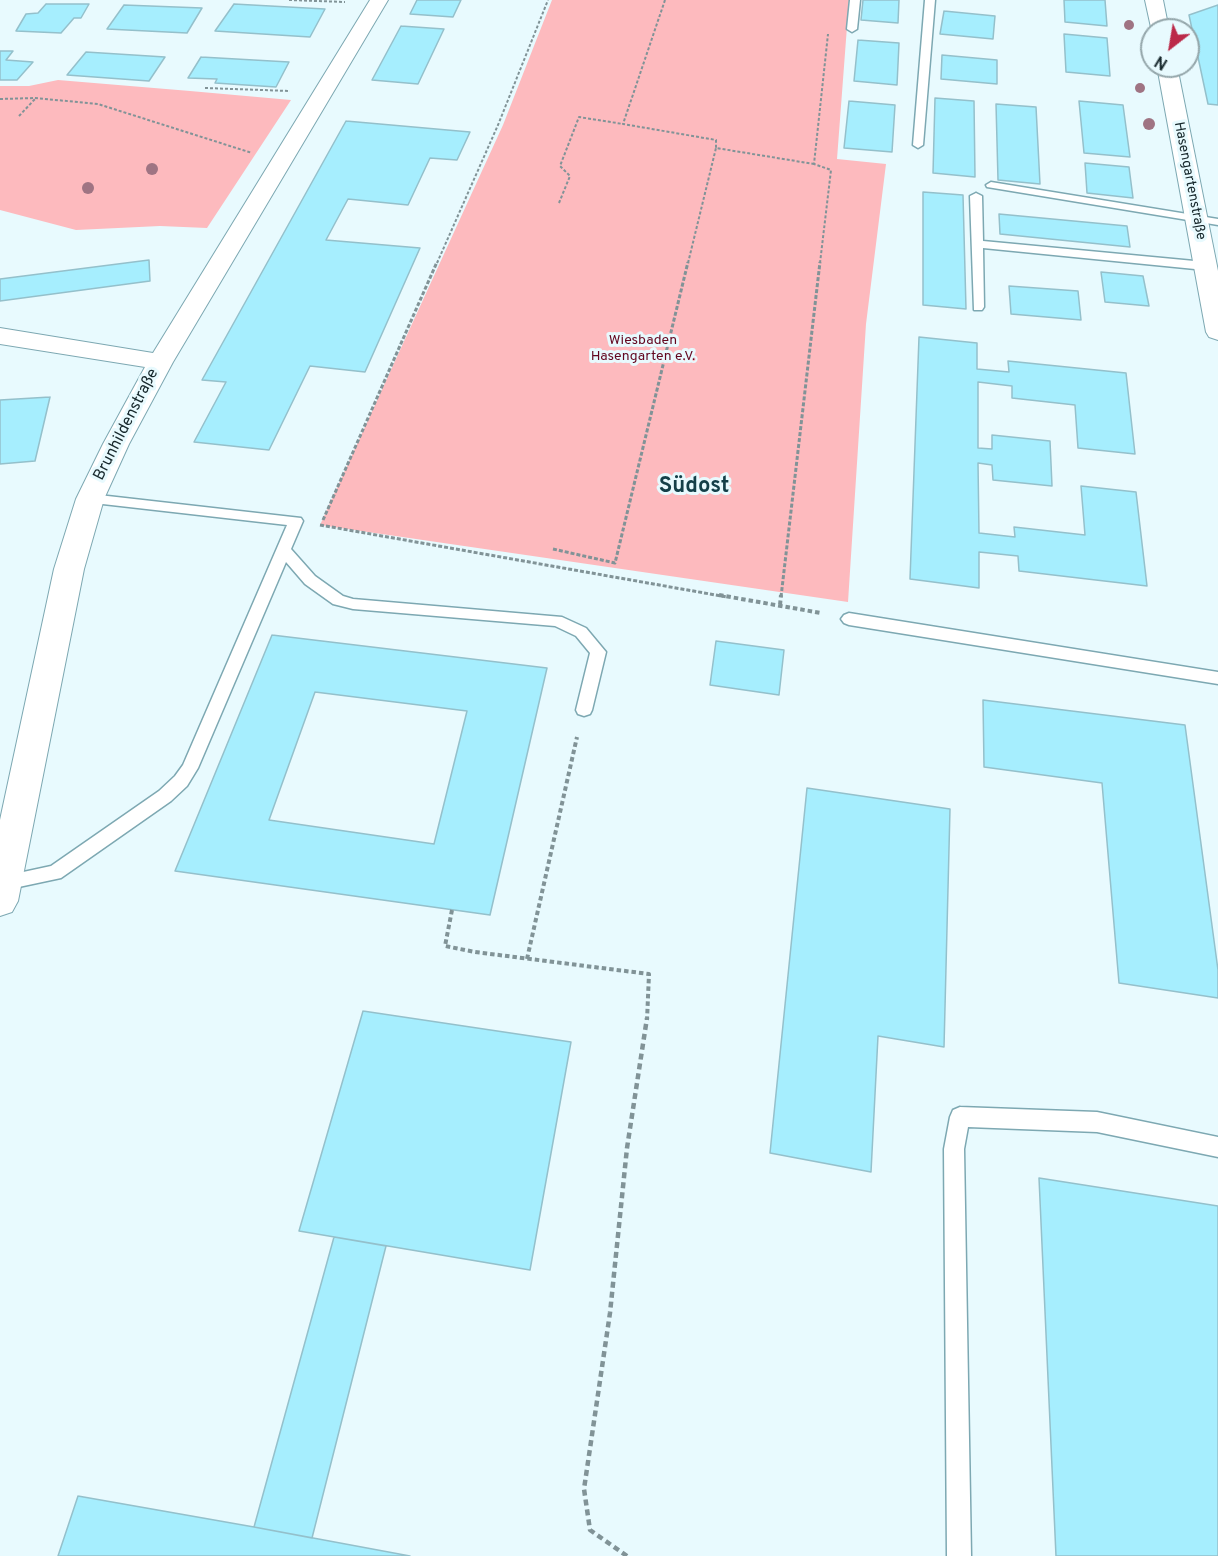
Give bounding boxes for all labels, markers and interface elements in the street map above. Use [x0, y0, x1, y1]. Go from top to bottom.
north arrow [1140, 18, 1200, 78]
text: N [1152, 50, 1172, 73]
street label: Hasengartenstraße [1169, 121, 1209, 241]
park label: Wiesbaden Hasengarten e.V. [591, 333, 695, 366]
street label: Brunhildenstraße [90, 366, 164, 484]
district label: Südost [659, 475, 729, 501]

